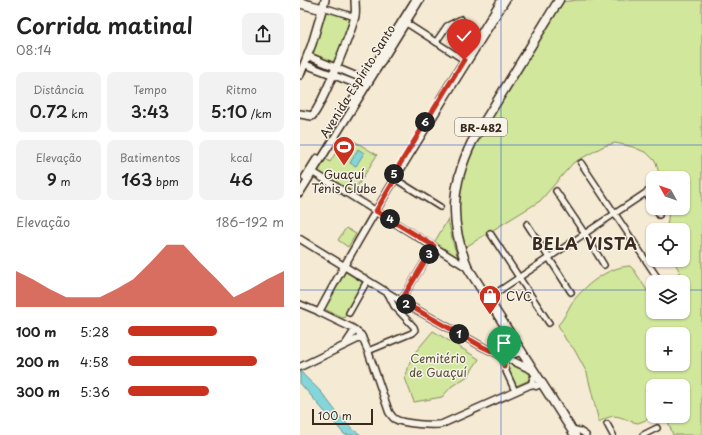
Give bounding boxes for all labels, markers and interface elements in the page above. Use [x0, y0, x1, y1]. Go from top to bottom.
text: Corrida matinal [16, 8, 193, 41]
button: share [242, 13, 284, 55]
pin [447, 19, 481, 60]
street label: Avenida Espírito Santo [315, 21, 399, 141]
icon: check [453, 25, 475, 47]
text: 08:14 [16, 40, 52, 59]
text: Distância [33, 81, 84, 98]
text: Tempo [133, 81, 167, 98]
text: Ritmo [226, 81, 257, 98]
text: 0.72 [29, 98, 68, 124]
text: 3:43 [131, 98, 169, 124]
text: 5:10 [211, 98, 247, 124]
text: km [68, 105, 88, 122]
text: /km [247, 105, 272, 122]
pin: 6 [415, 112, 435, 132]
text: 6 [421, 113, 429, 130]
road number: BR-482 [455, 118, 507, 136]
sports icon: Guaçuí Tênis Clube [331, 134, 357, 167]
text: Elevação [36, 149, 82, 166]
text: Batimentos [120, 149, 180, 166]
text: kcal [230, 149, 252, 166]
pin: 5 [384, 164, 404, 184]
place label: Guaçuí Tênis Clube [311, 165, 377, 197]
text: 5 [390, 165, 398, 182]
text: 9 [47, 166, 57, 192]
text: 163 [121, 166, 152, 192]
text: 46 [230, 166, 253, 192]
north arrow [646, 171, 690, 215]
map controls [646, 171, 690, 423]
text: m [57, 173, 71, 190]
text: bpm [152, 173, 179, 190]
pin: 4 [380, 209, 400, 229]
text: 4 [386, 210, 394, 227]
text: Elevação [16, 212, 70, 231]
text: 186–192 m [216, 212, 284, 231]
button: locate [646, 223, 690, 267]
district label: BELA VISTA [532, 231, 638, 255]
pin: 3 [419, 244, 439, 264]
text: 3 [425, 245, 433, 262]
button: layers [646, 275, 690, 319]
shop icon: CVC [477, 283, 503, 316]
place label: CVC [506, 287, 532, 305]
pin: 2 [396, 294, 416, 314]
text: 2 [402, 295, 410, 312]
text: 100 m [16, 322, 57, 341]
text: 5:28 [80, 322, 109, 341]
pin: 1 [449, 324, 469, 344]
text: 1 [456, 325, 462, 342]
pin [487, 326, 521, 367]
button: + [646, 327, 690, 371]
icon: arrive [493, 332, 515, 354]
park label: Cemitério de Guaçuí [409, 349, 467, 381]
text: 200 m [16, 352, 60, 371]
text: 4:58 [80, 352, 109, 371]
button: − [646, 379, 690, 423]
text: 300 m [16, 382, 60, 401]
text: 5:36 [80, 382, 110, 401]
scale bar [312, 407, 373, 426]
text: 100 m [318, 407, 352, 424]

